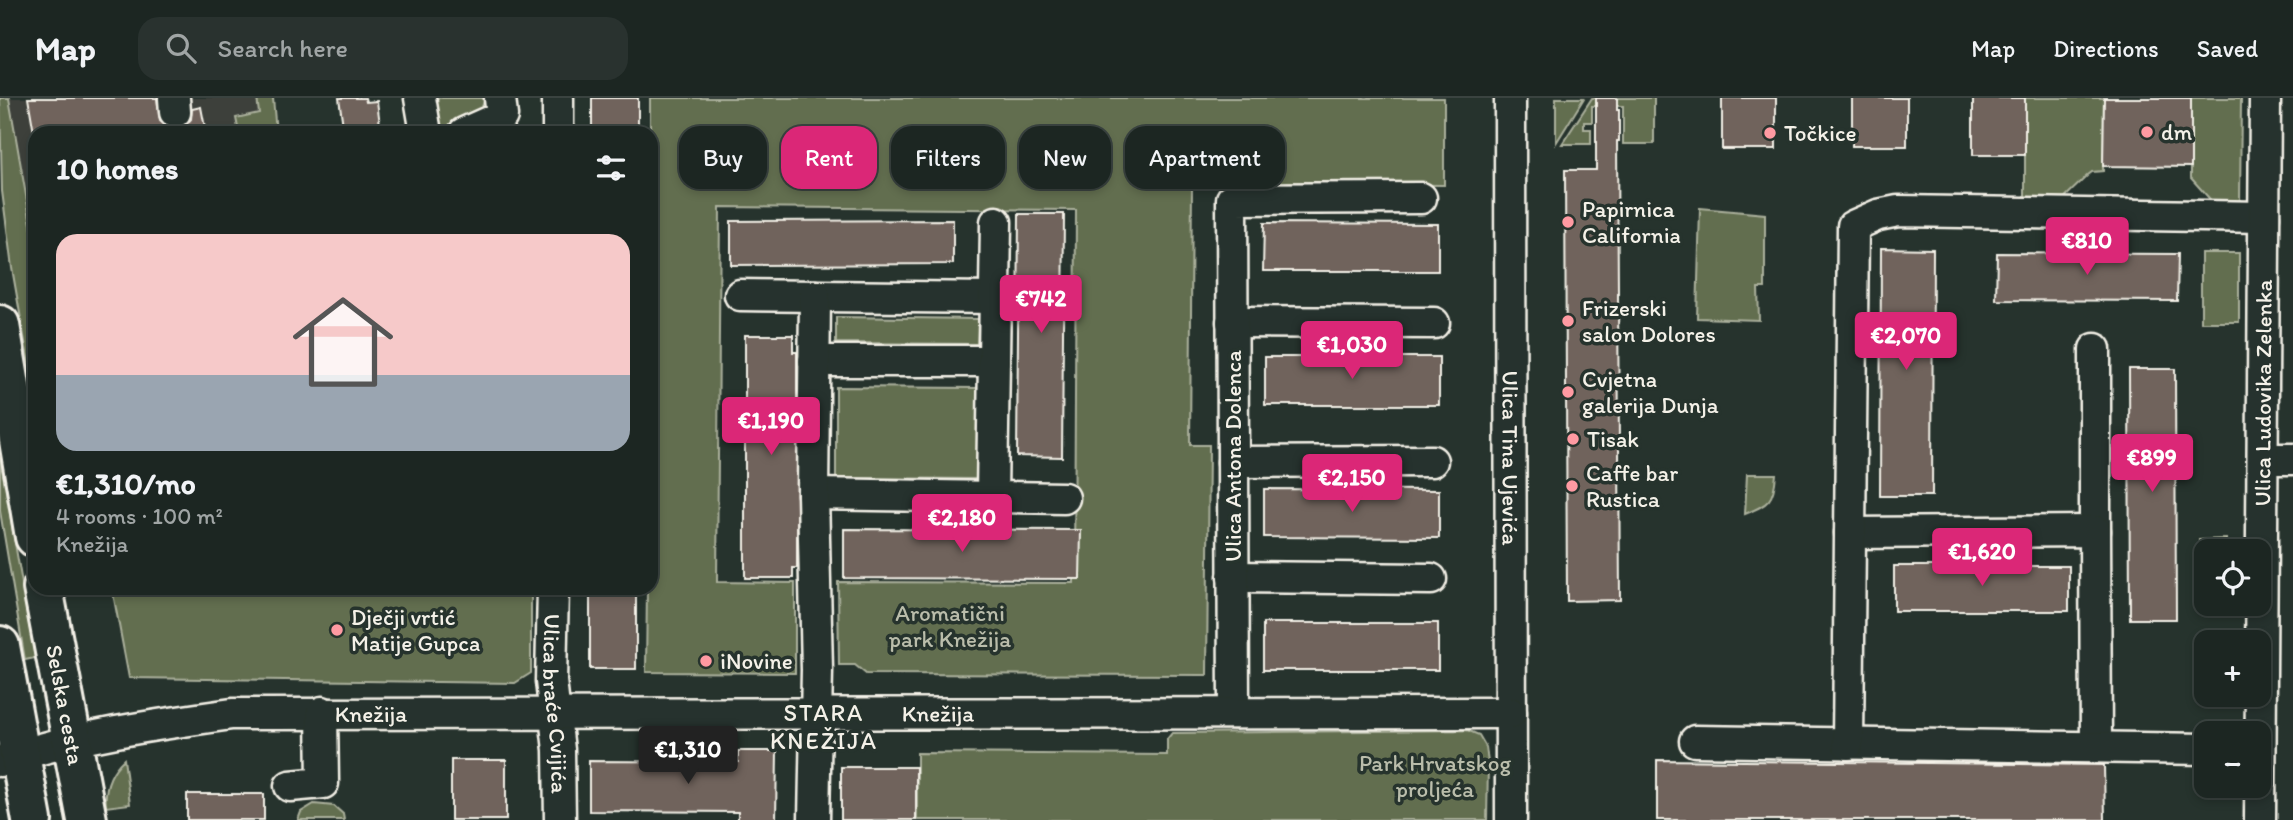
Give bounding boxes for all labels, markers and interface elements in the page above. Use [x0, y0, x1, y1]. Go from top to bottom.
search box [138, 17, 628, 80]
text: Map [35, 29, 96, 68]
icon: search [162, 29, 200, 67]
text: Search here [218, 32, 348, 64]
text: Map [1971, 34, 2015, 63]
text: Directions [2053, 34, 2159, 63]
text: Saved [2197, 34, 2258, 63]
place label: dm [2161, 118, 2193, 146]
place label: Točkice [1784, 119, 1857, 147]
marker: dm [2139, 124, 2155, 140]
marker: Točkice [1762, 125, 1778, 141]
chip: Buy [679, 126, 767, 189]
chip: Rent [781, 126, 877, 189]
chip: Filters [891, 126, 1005, 189]
chip: New [1019, 126, 1111, 189]
chip: Apartment [1125, 126, 1285, 189]
icon: filters [592, 149, 630, 187]
text: 10 homes [56, 150, 179, 187]
place label: Papirnica California [1582, 195, 1681, 249]
marker: Papirnica California [1560, 214, 1576, 230]
pin: €810 [2046, 218, 2128, 277]
text: €810 [2062, 226, 2112, 254]
pin: €742 [1000, 275, 1082, 335]
icon: home [280, 279, 406, 405]
street label: Ulica Ludovika Zelenka [2248, 279, 2278, 507]
text: €742 [1016, 284, 1066, 312]
place label: Frizerski salon Dolores [1582, 294, 1716, 348]
marker: Frizerski salon Dolores [1560, 313, 1576, 329]
pin: €2,070 [1849, 313, 1963, 372]
text: €2,070 [1871, 321, 1941, 349]
pin: €1,030 [1295, 322, 1409, 381]
text: €1,030 [1317, 330, 1387, 358]
street label: Ulica Antona Dolenca [1219, 350, 1247, 562]
place label: Cvjetna galerija Dunja [1582, 365, 1719, 419]
street label: Ulica Tina Ujevića [1496, 371, 1525, 545]
marker: Cvjetna galerija Dunja [1560, 384, 1576, 400]
pin: €1,190 [714, 398, 828, 457]
text: €1,190 [738, 406, 804, 434]
place label: Tisak [1587, 425, 1639, 453]
marker: Tisak [1565, 431, 1581, 447]
pin: €899 [2111, 434, 2193, 494]
text: €899 [2127, 443, 2177, 471]
pin: €2,150 [1295, 454, 1409, 514]
place label: Caffe bar Rustica [1586, 459, 1679, 513]
text: €2,150 [1318, 463, 1386, 491]
text: €1,310/mo [56, 465, 196, 502]
marker: Caffe bar Rustica [1564, 478, 1580, 494]
pin: €2,180 [905, 494, 1019, 554]
text: 4 rooms · 100 m² [56, 502, 223, 530]
text: €2,180 [928, 503, 996, 531]
pin: €1,620 [1925, 528, 2039, 588]
text: Knežija [56, 530, 129, 558]
text: €1,620 [1948, 537, 2016, 565]
map controls [2194, 539, 2271, 798]
button: locate [2194, 539, 2271, 616]
park label: Aromatični park Knežija [889, 599, 1011, 653]
place label: Dječji vrtić Matije Gupca [351, 603, 480, 657]
street label: Ulica braće Cvijića [537, 614, 574, 794]
marker: Dječji vrtić Matije Gupca [329, 622, 345, 638]
button: + [2194, 630, 2271, 707]
street label: Selska cesta [40, 642, 90, 767]
place label: iNovine [720, 647, 793, 675]
marker: iNovine [698, 653, 714, 669]
district label: STARA KNEŽIJA [770, 698, 878, 755]
street label: Knežija [902, 699, 974, 727]
street label: Knežija [335, 700, 407, 728]
button: − [2194, 721, 2271, 798]
pin: €1,310 [631, 726, 745, 786]
text: €1,310 [655, 735, 721, 763]
park label: Park Hrvatskog proljeća [1359, 749, 1511, 803]

